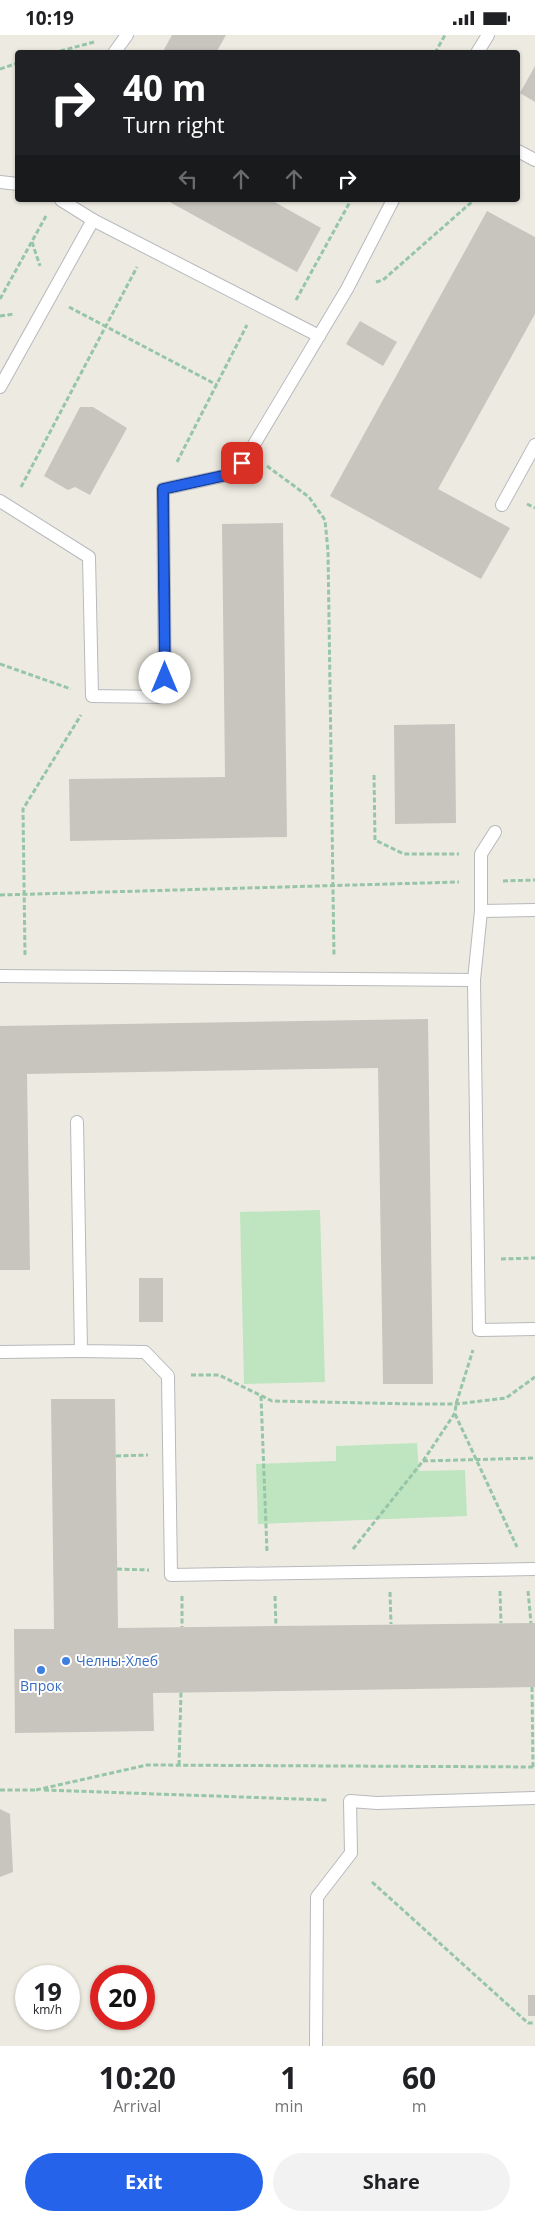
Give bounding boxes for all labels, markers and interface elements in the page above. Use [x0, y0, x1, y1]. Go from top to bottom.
text: 10:19 [25, 5, 74, 31]
text: 40 m [123, 64, 206, 111]
icon: right [40, 70, 105, 135]
text: Turn right [123, 109, 225, 139]
icon: left [174, 165, 202, 193]
icon: ahead [227, 165, 255, 193]
icon: ahead [280, 165, 308, 193]
icon: right [333, 165, 361, 193]
pin [221, 442, 263, 484]
icon: arrive [228, 449, 256, 477]
position arrow [138, 651, 190, 703]
place label: Челны-Хлеб [76, 1651, 158, 1670]
marker: Челны-Хлеб [60, 1655, 72, 1667]
marker: Впрок [35, 1664, 47, 1676]
place label: Впрок [20, 1676, 63, 1695]
speed limit sign: 20 [90, 1965, 155, 2030]
text: 19 [33, 1974, 62, 2008]
text: km/h [33, 2001, 62, 2018]
text: 10:20 [99, 2057, 176, 2098]
text: 1 [280, 2057, 297, 2098]
text: 60 [402, 2057, 436, 2098]
text: Arrival [113, 2095, 161, 2117]
text: min [275, 2095, 303, 2117]
text: m [412, 2095, 427, 2117]
button: Exit [25, 2153, 263, 2211]
button: Share [273, 2153, 510, 2211]

